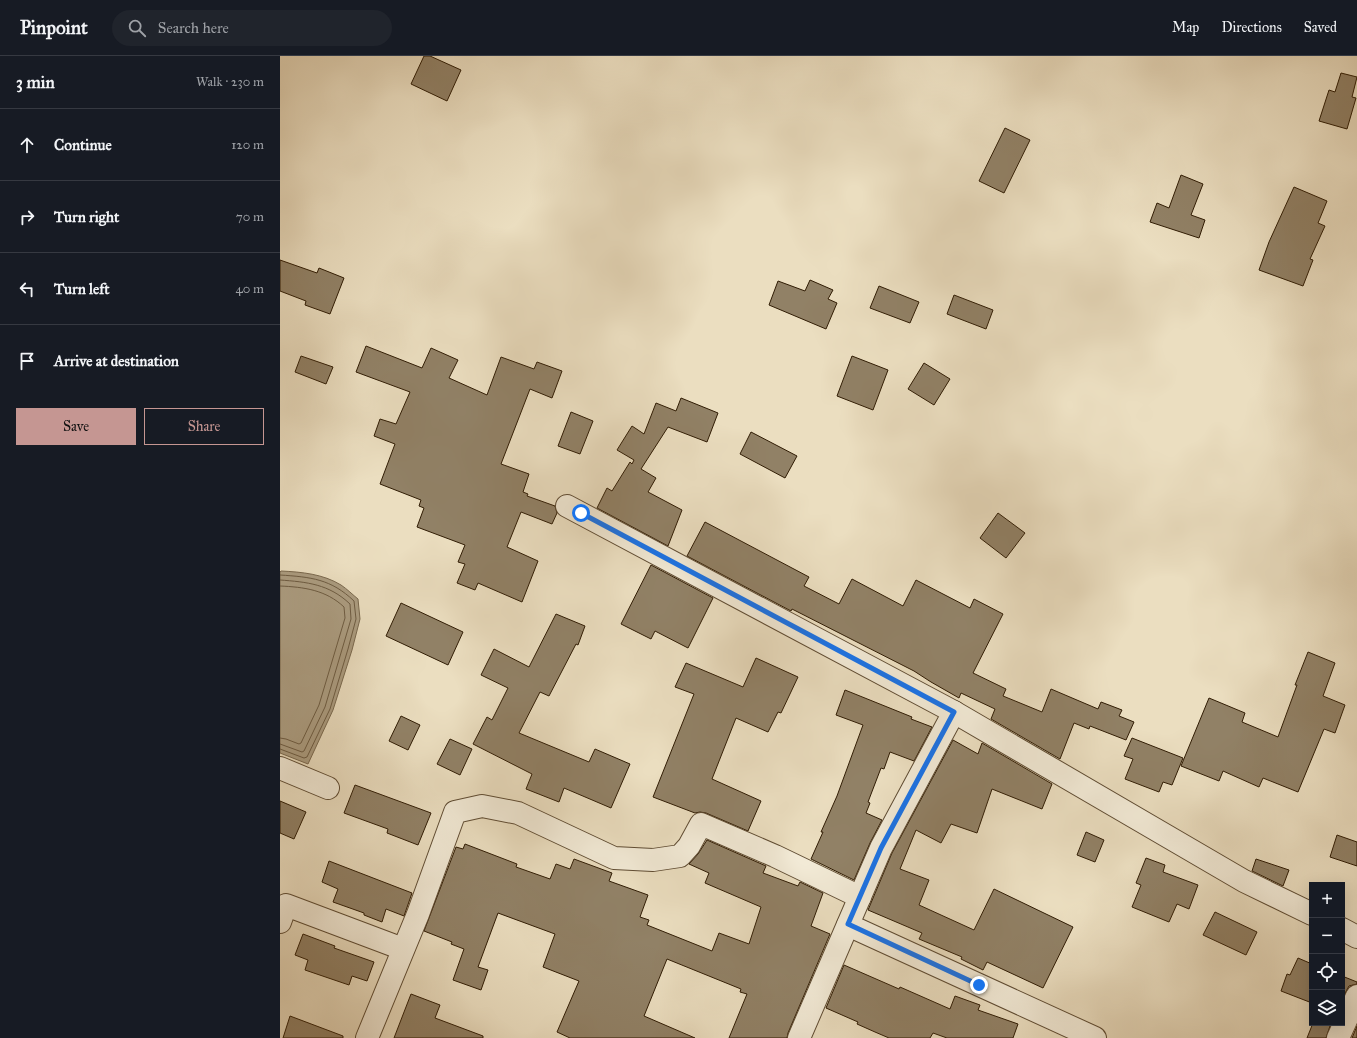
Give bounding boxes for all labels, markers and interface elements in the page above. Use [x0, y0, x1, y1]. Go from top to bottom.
search box [112, 10, 392, 46]
text: Pinpoint [20, 16, 88, 39]
icon: search [126, 17, 148, 39]
text: Search here [158, 19, 229, 37]
text: Map [1172, 19, 1199, 36]
text: Directions [1221, 19, 1282, 36]
text: Saved [1304, 19, 1337, 36]
text: 3 min [16, 72, 55, 93]
text: Walk · 230 m [196, 74, 264, 90]
icon: ahead [16, 134, 38, 156]
text: Continue [54, 136, 112, 154]
text: 120 m [231, 137, 264, 153]
icon: right [16, 206, 38, 228]
text: Turn right [54, 208, 119, 226]
text: 70 m [236, 209, 264, 225]
icon: left [16, 278, 38, 300]
text: Turn left [54, 280, 110, 298]
text: 40 m [235, 281, 264, 297]
icon: arrive [16, 350, 38, 372]
text: Arrive at destination [54, 352, 179, 370]
button: Save [16, 408, 136, 445]
button: Share [144, 408, 264, 445]
route start [572, 504, 590, 522]
map controls [1309, 882, 1345, 1026]
button: + [1309, 882, 1345, 918]
button: − [1309, 918, 1345, 954]
button: locate [1309, 954, 1345, 990]
route end [970, 976, 988, 994]
button: layers [1309, 990, 1345, 1026]

